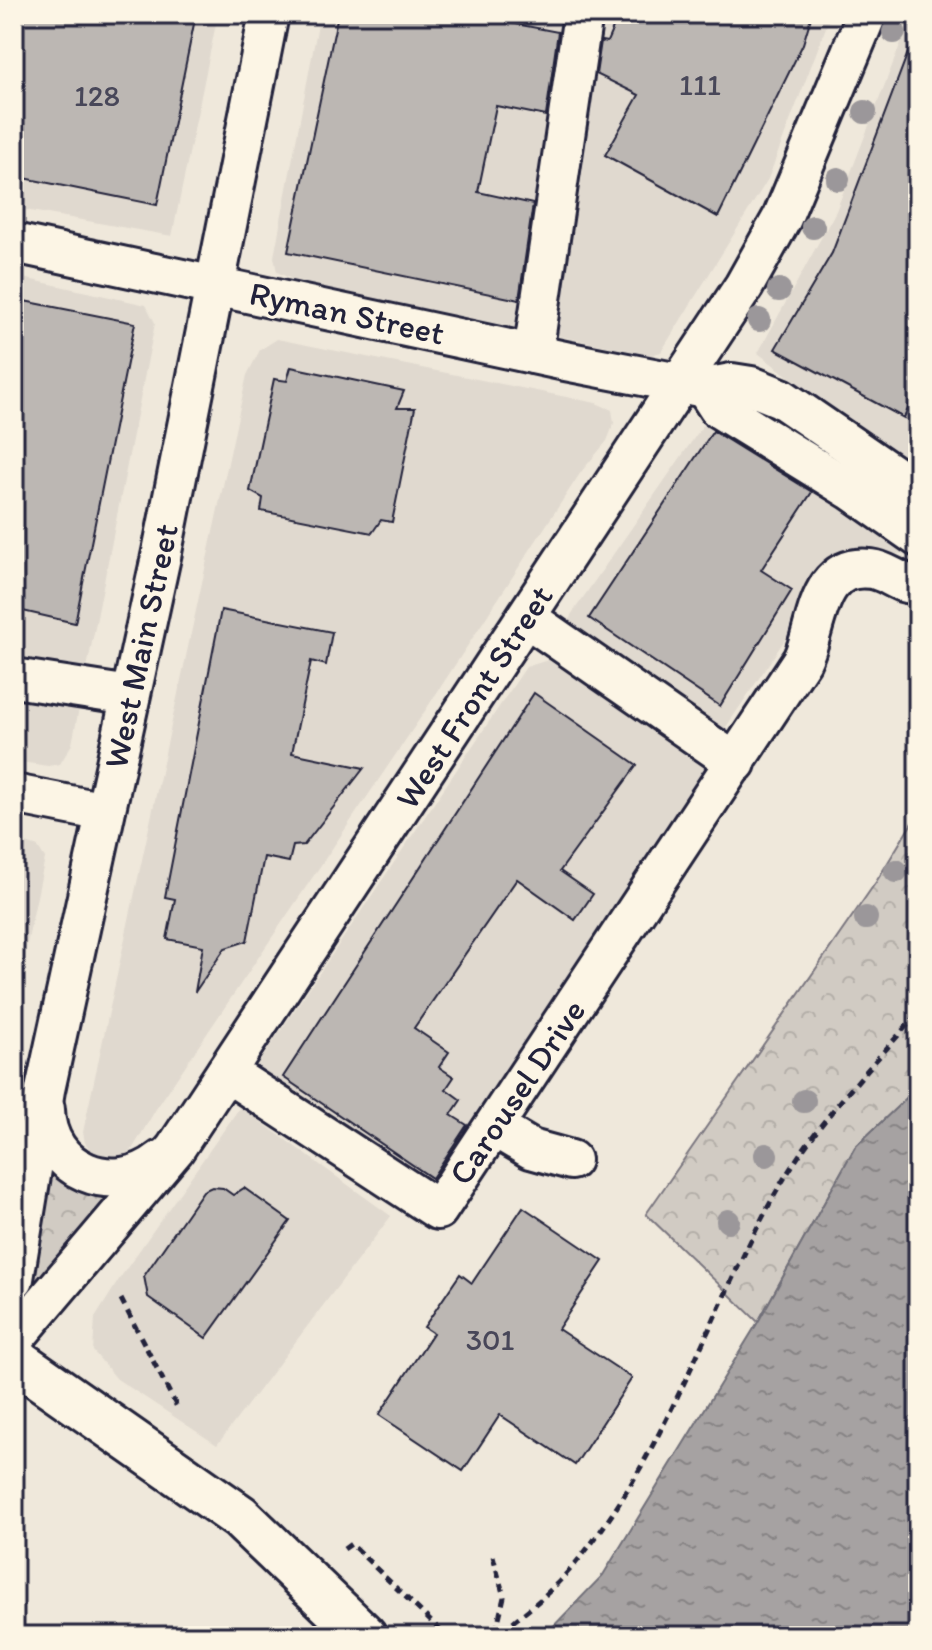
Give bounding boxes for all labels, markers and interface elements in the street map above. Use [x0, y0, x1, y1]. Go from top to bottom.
house number: 111 [679, 66, 721, 103]
house number: 128 [74, 77, 120, 114]
street label: Ryman Street [246, 272, 448, 354]
street label: West Main Street [95, 520, 187, 772]
street label: West Front Street [387, 577, 562, 816]
street label: Carousel Drive [440, 992, 594, 1192]
house number: 301 [466, 1321, 514, 1358]

